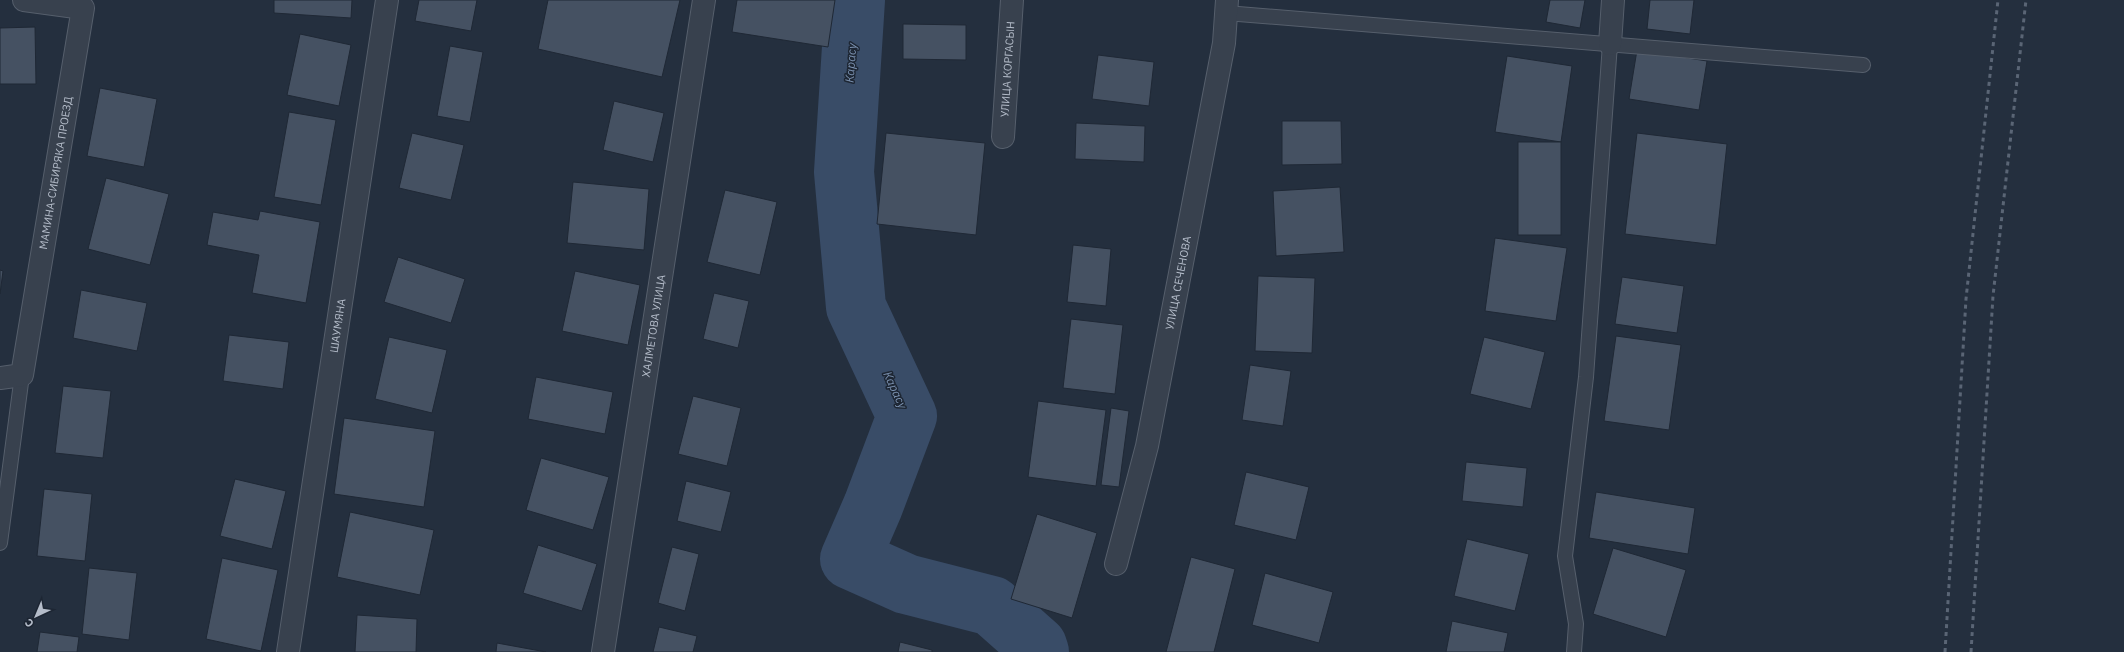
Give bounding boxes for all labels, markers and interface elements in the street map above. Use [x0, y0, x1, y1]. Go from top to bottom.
street label: УЛИЦА КОРГАСЫН [997, 21, 1018, 118]
water label: Карасу [842, 41, 859, 83]
street label: МАМИНА-СИБИРЯКА ПРОЕЗД [36, 95, 75, 251]
street label: УЛИЦА СЕЧЕНОВА [1162, 235, 1194, 331]
street label: ХАЛМЕТОВА УЛИЦА [639, 273, 668, 378]
street label: ШАУМЯНА [327, 298, 349, 354]
water label: Карасу [880, 369, 911, 412]
north arrow [16, 596, 56, 636]
text: С [22, 616, 36, 631]

